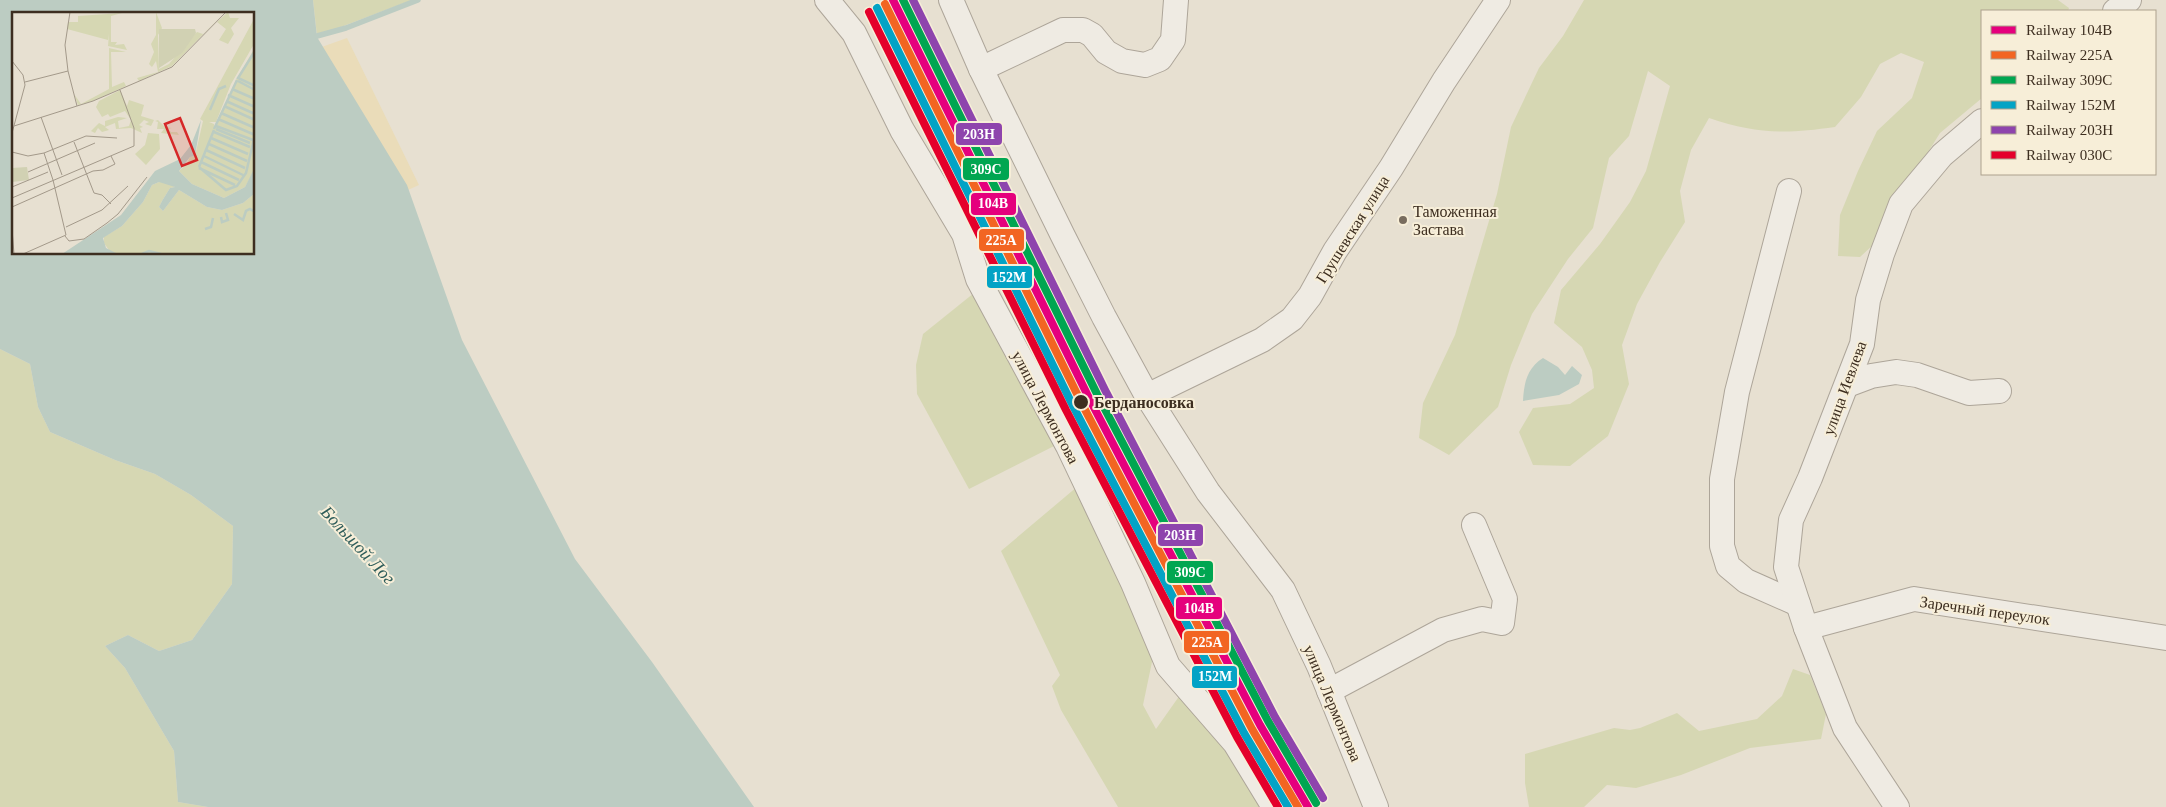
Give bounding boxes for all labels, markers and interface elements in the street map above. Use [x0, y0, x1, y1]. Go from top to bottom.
legend [1981, 10, 2156, 175]
inset map [12, 12, 255, 255]
text: Railway 104В [2026, 22, 2112, 38]
text: Railway 225А [2026, 47, 2113, 63]
text: Railway 309С [2026, 72, 2112, 88]
text: Railway 152М [2026, 97, 2116, 113]
line badge: 203Н [955, 122, 1003, 146]
text: Railway 203Н [2026, 122, 2113, 138]
text: 203Н [963, 127, 995, 142]
text: Railway 030C [2026, 147, 2112, 163]
line badge: 309С [962, 157, 1010, 181]
text: 309С [970, 162, 1002, 177]
street label: Грушевская улица [1312, 172, 1393, 287]
line badge: 104В [970, 192, 1017, 216]
text: 104В [978, 196, 1008, 211]
place label: Таможенная Застава [1413, 203, 1497, 238]
marker: Таможенная Застава [1397, 214, 1409, 226]
line badge: 225А [978, 228, 1025, 252]
text: 225А [985, 233, 1017, 248]
line badge: 152М [986, 265, 1033, 289]
text: 152М [992, 270, 1026, 285]
street label: улица Иевлева [1820, 339, 1870, 438]
street label: улица Лермонтова [1008, 348, 1082, 467]
marker: Берданосовка [1072, 393, 1090, 411]
place label: Берданосовка [1094, 394, 1194, 412]
water label: Большой Лог [316, 501, 399, 588]
line badge: 203Н [1157, 523, 1204, 547]
text: 203Н [1164, 528, 1196, 543]
line badge: 309С [1166, 560, 1214, 584]
text: 309С [1174, 565, 1206, 580]
street label: Заречный переулок [1919, 593, 2051, 629]
line badge: 104В [1175, 596, 1223, 620]
text: 104В [1184, 601, 1214, 616]
line badge: 225А [1183, 630, 1230, 654]
text: 225А [1191, 635, 1223, 650]
street label: улица Лермонтова [1299, 642, 1365, 764]
line badge: 152М [1191, 665, 1238, 689]
text: 152М [1198, 669, 1232, 684]

